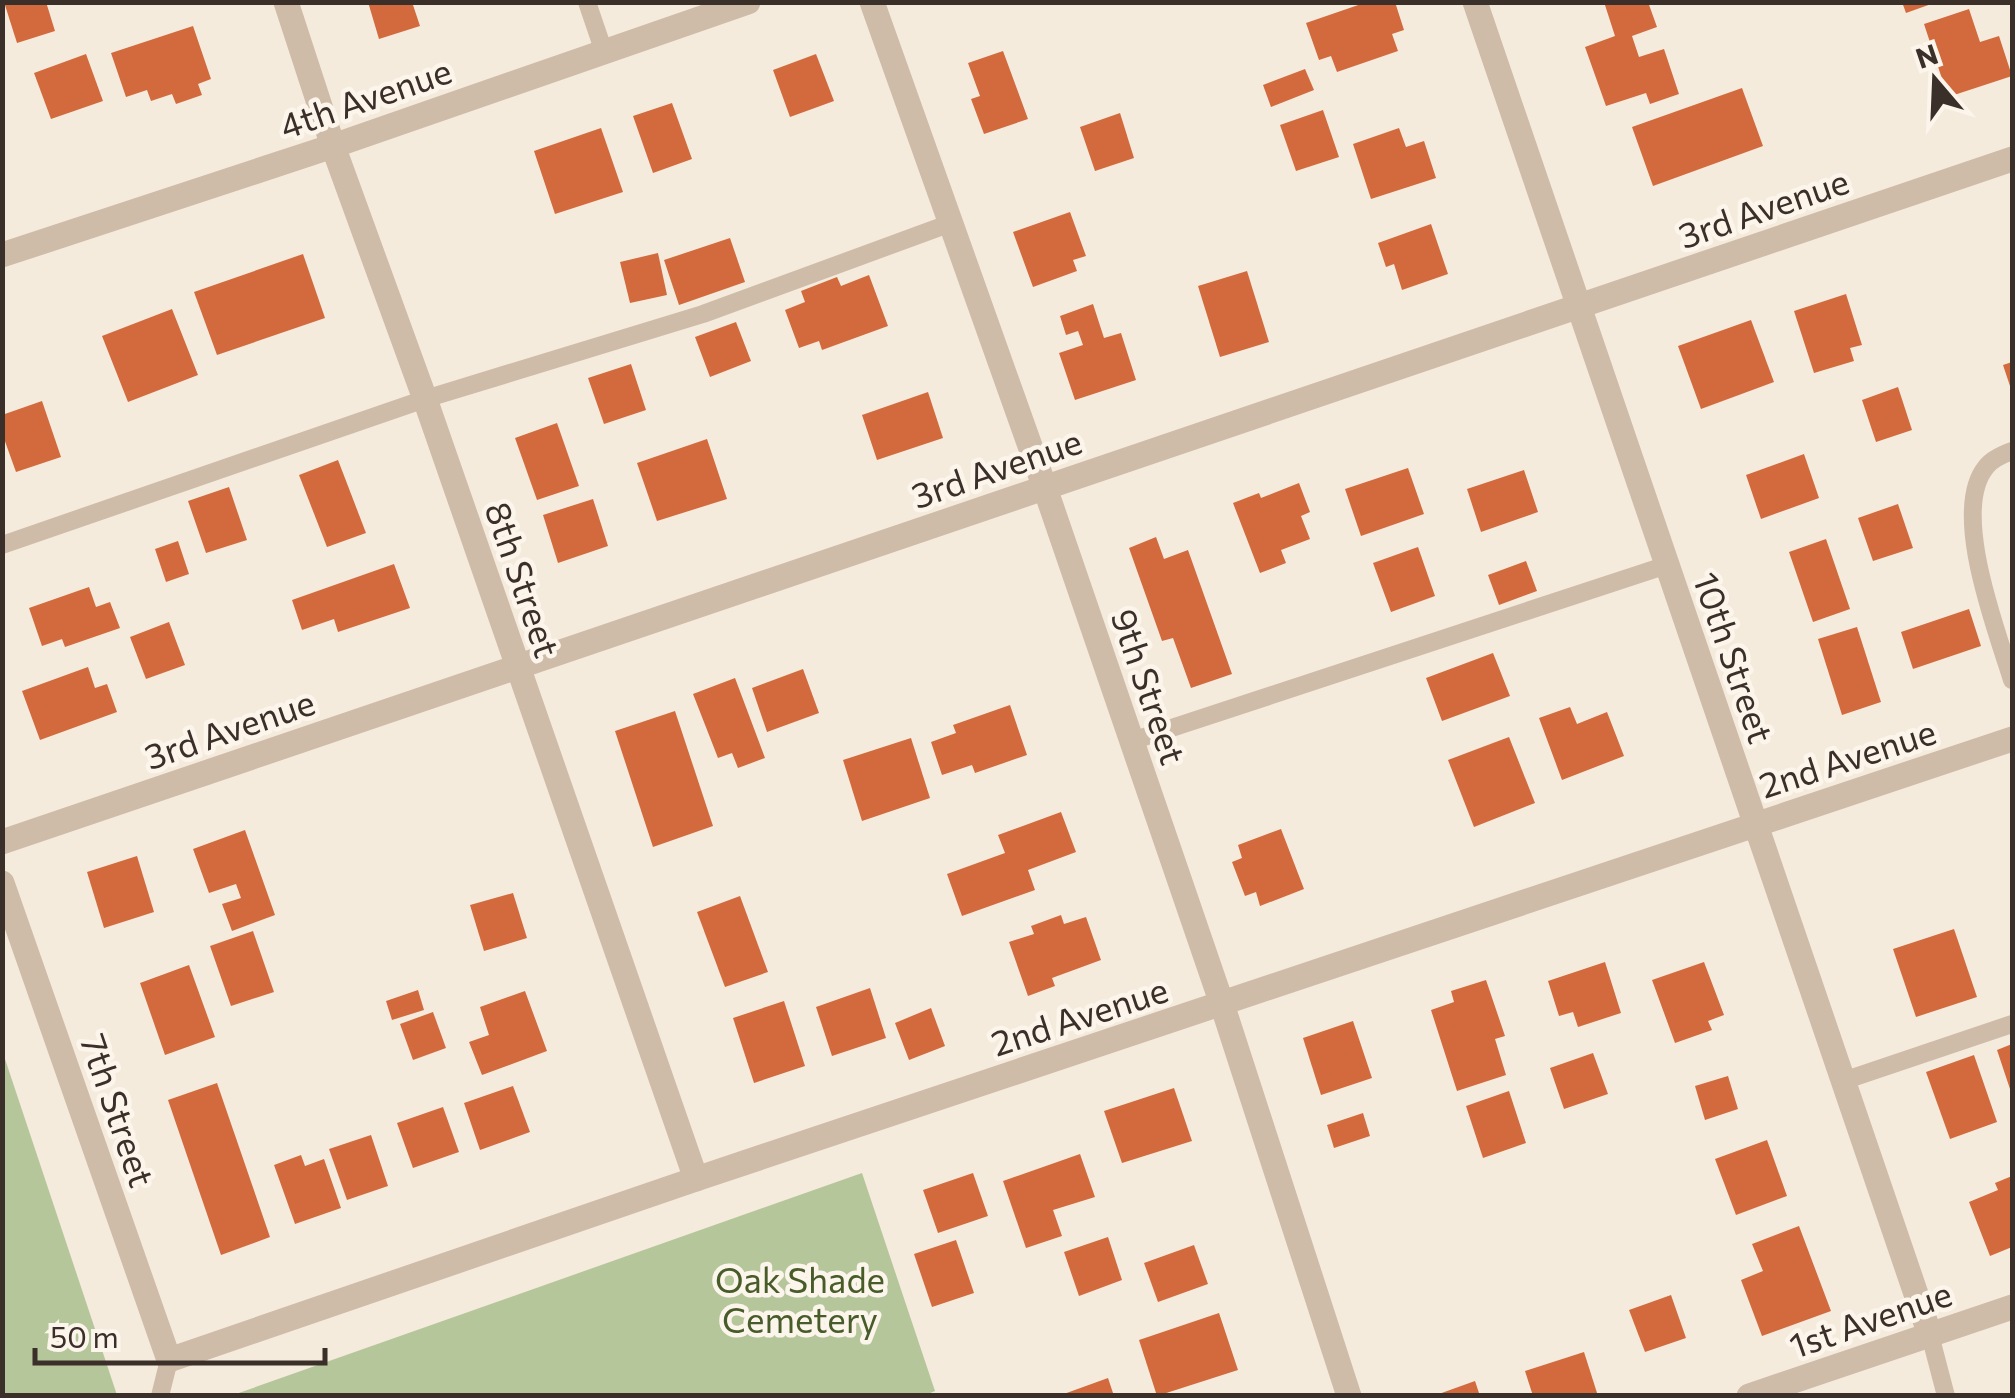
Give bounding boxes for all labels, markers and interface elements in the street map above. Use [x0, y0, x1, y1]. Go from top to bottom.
north arrow [1885, 30, 1985, 130]
text: N [1911, 36, 1942, 75]
street label: 4th Avenue [273, 48, 457, 146]
street label: 3rd Avenue [1672, 158, 1854, 256]
street label: 3rd Avenue [905, 418, 1087, 516]
street label: 8th Street [477, 496, 571, 662]
street label: 10th Street [1686, 566, 1784, 748]
street label: 9th Street [1103, 603, 1197, 769]
street label: 3rd Avenue [138, 679, 320, 777]
street label: 2nd Avenue [1753, 708, 1941, 806]
street label: 2nd Avenue [985, 966, 1173, 1064]
street label: 7th Street [73, 1028, 165, 1192]
park label: Oak Shade Cemetery [715, 1257, 885, 1340]
street label: 1st Avenue [1783, 1270, 1957, 1366]
scale bar [35, 1303, 325, 1365]
text: 50 m [50, 1317, 119, 1354]

